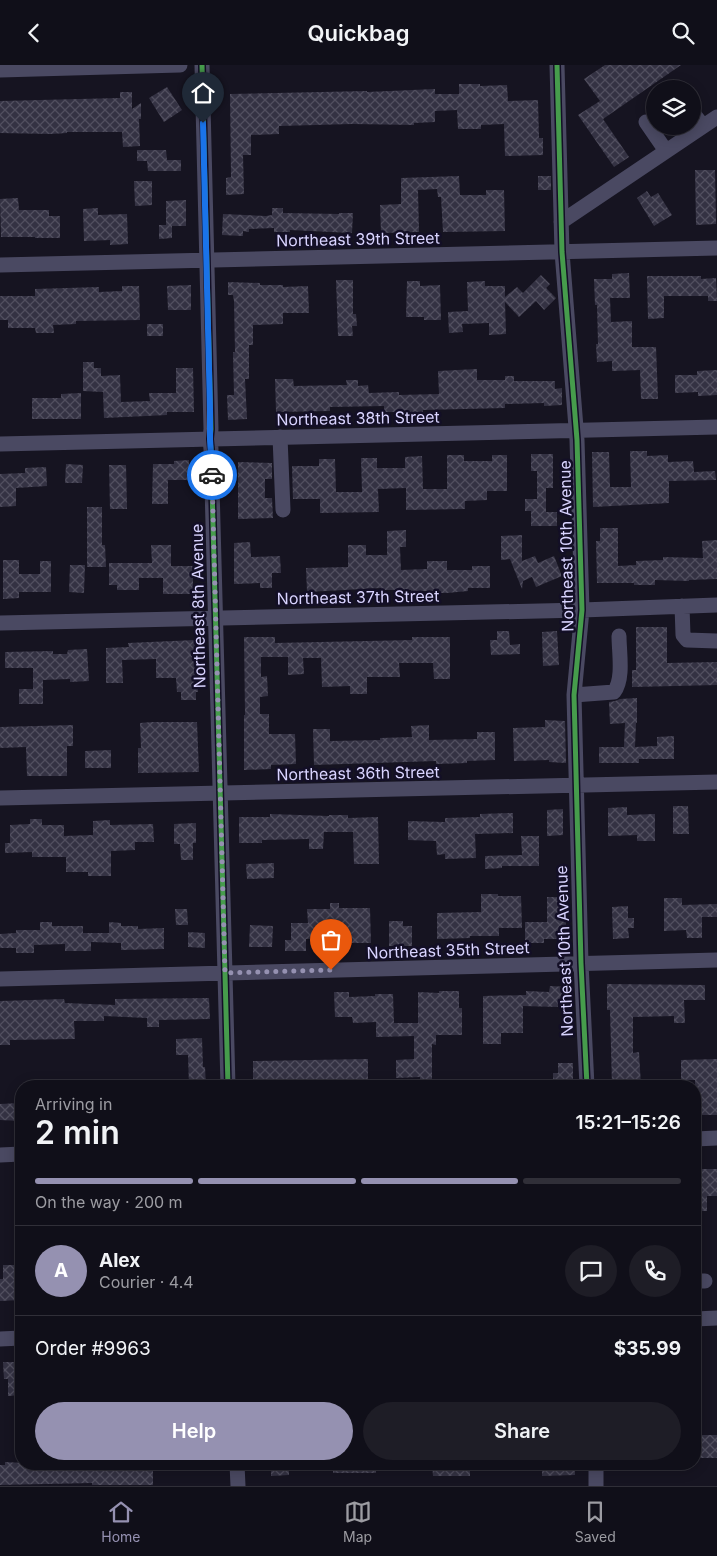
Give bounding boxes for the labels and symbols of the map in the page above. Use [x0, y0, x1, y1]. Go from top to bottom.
pin [182, 72, 224, 123]
street label: Northeast 39th Street [276, 228, 440, 250]
street label: Northeast 38th Street [276, 407, 440, 429]
courier [187, 450, 237, 500]
street label: Northeast 10th Avenue [555, 460, 577, 632]
street label: Northeast 8th Avenue [187, 524, 209, 688]
street label: Northeast 37th Street [277, 586, 439, 608]
street label: Northeast 36th Street [276, 762, 440, 784]
street label: Northeast 10th Avenue [551, 865, 577, 1037]
pin [310, 919, 352, 970]
street label: Northeast 35th Street [366, 937, 530, 963]

